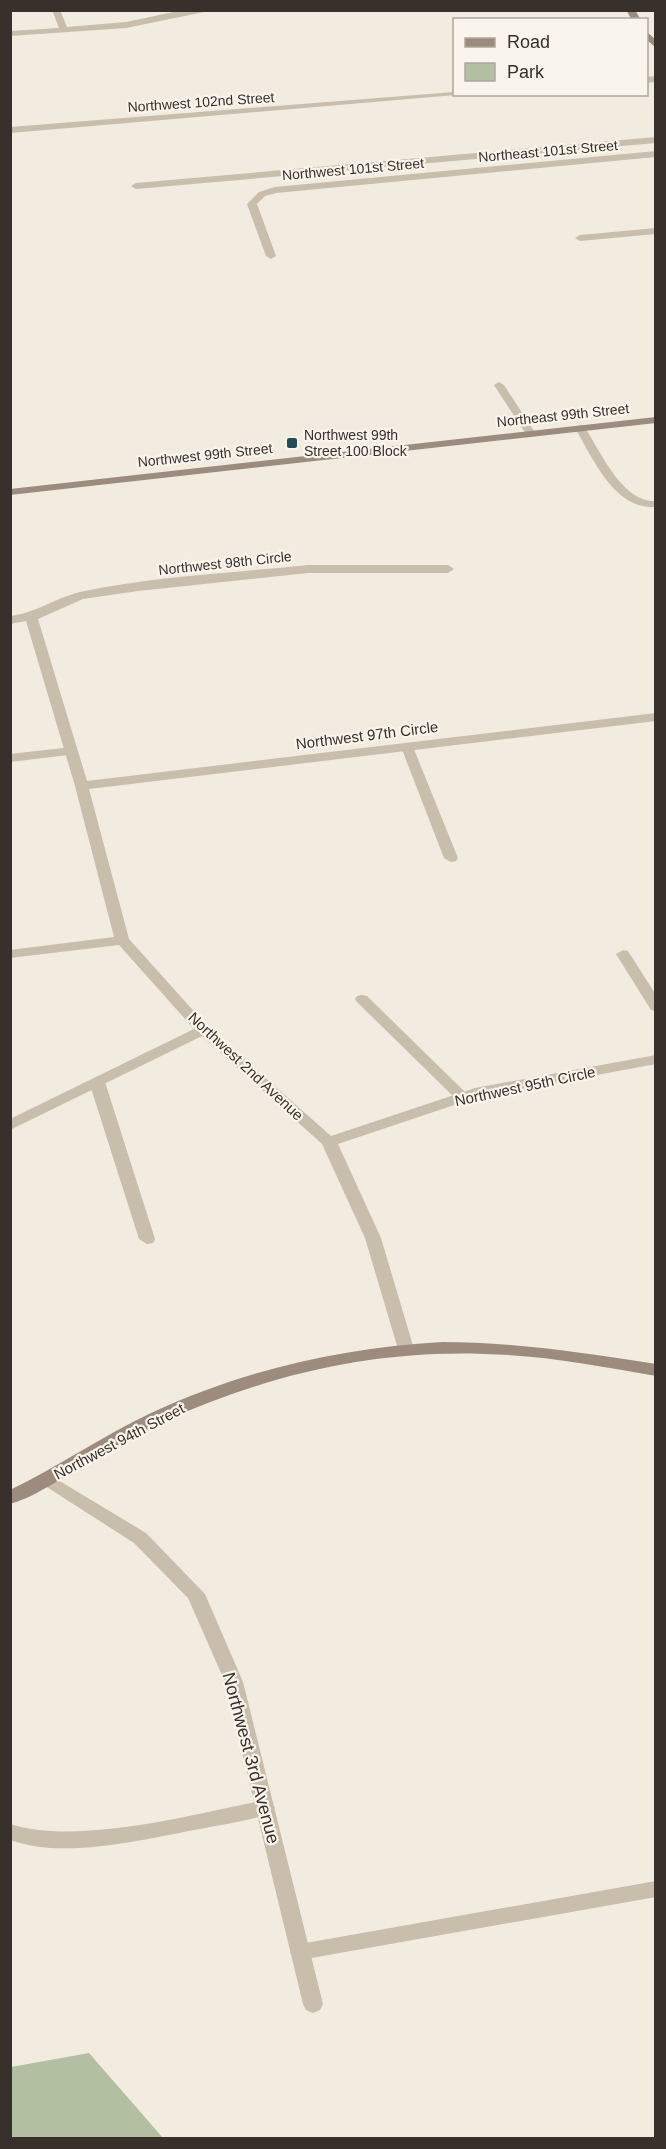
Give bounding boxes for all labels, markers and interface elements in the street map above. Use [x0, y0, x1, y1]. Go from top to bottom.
legend [453, 18, 648, 96]
text: Road [507, 32, 550, 52]
text: Park [507, 62, 545, 82]
street label: Northwest 102nd Street [127, 89, 275, 115]
street label: Northeast 101st Street [478, 137, 619, 165]
street label: Northwest 101st Street [281, 155, 425, 183]
street label: Northeast 99th Street [496, 400, 630, 430]
place label: Northwest 99th Street 100 Block [304, 427, 408, 459]
marker: Northwest 99th Street 100 Block [285, 436, 299, 450]
street label: Northwest 99th Street [137, 440, 273, 470]
street label: Northwest 98th Circle [158, 548, 293, 578]
street label: Northwest 97th Circle [295, 718, 439, 752]
street label: Northwest 2nd Avenue [185, 1008, 307, 1124]
street label: Northwest 95th Circle [453, 1063, 597, 1109]
street label: Northwest 94th Street [51, 1399, 188, 1483]
street label: Northwest 3rd Avenue [218, 1670, 284, 1846]

